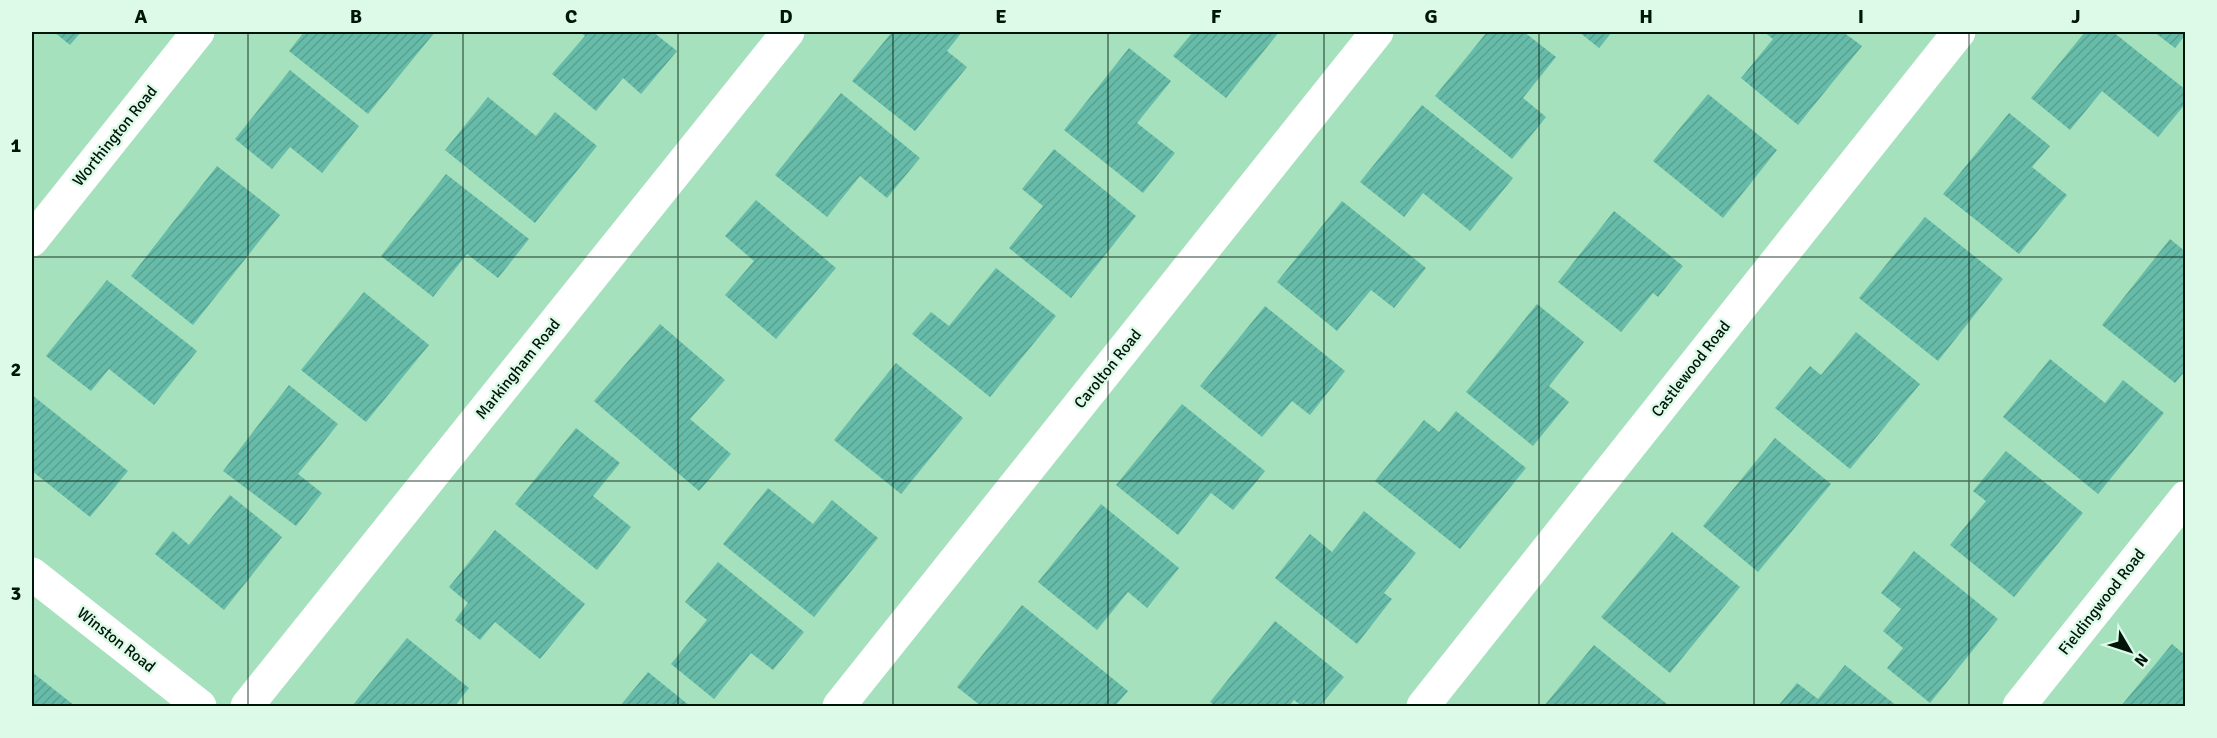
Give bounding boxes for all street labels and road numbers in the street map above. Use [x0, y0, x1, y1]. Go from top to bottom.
street label: Worthington Road [68, 82, 162, 190]
street label: Markingham Road [471, 315, 565, 423]
street label: Castlewood Road [1647, 317, 1735, 421]
street label: Carolton Road [1070, 325, 1146, 413]
street label: Fieldingwood Road [2054, 545, 2150, 659]
street label: Winston Road [73, 603, 159, 677]

